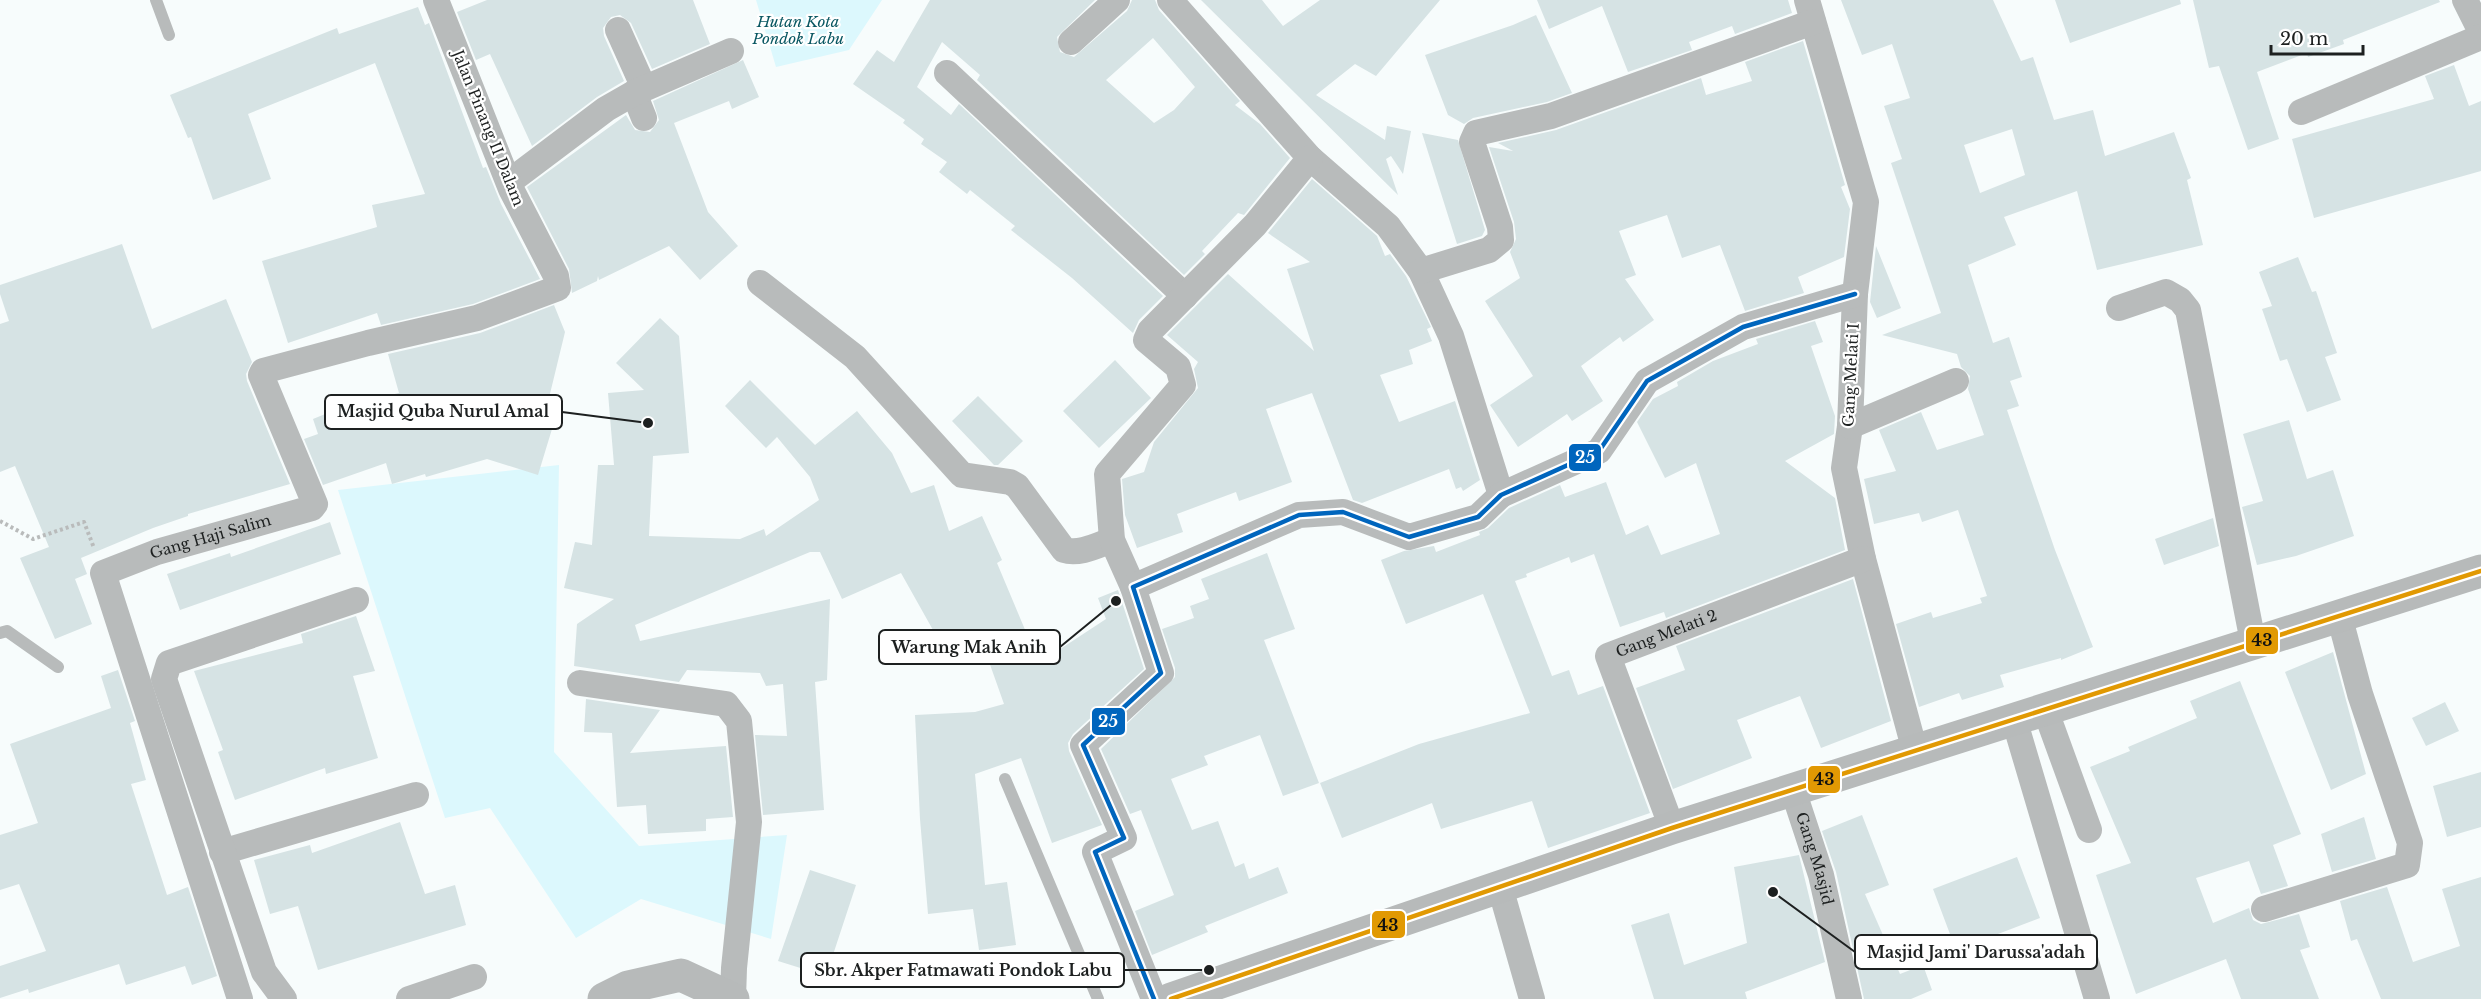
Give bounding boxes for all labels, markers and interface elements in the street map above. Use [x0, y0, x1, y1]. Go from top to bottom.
park label: Hutan Kota Pondok Labu [751, 12, 844, 48]
scale bar [2271, 18, 2362, 56]
text: 20 m [2280, 28, 2328, 50]
street label: Jalan Pinang II Dalam [448, 45, 528, 209]
street label: Gang Melati I [1838, 323, 1863, 427]
callout: Masjid Quba Nurul Amal [325, 395, 562, 429]
text: Masjid Quba Nurul Amal [337, 401, 549, 421]
line badge: 25 [1568, 443, 1602, 472]
text: 25 [1575, 447, 1595, 467]
street label: Gang Haji Salim [147, 510, 273, 563]
street label: Gang Melati 2 [1613, 605, 1720, 661]
line badge: 43 [2245, 626, 2279, 655]
callout: Warung Mak Anih [879, 630, 1060, 664]
text: 43 [2252, 630, 2272, 650]
text: Warung Mak Anih [890, 637, 1047, 657]
line badge: 25 [1091, 707, 1126, 736]
text: 25 [1098, 711, 1118, 731]
line badge: 43 [1807, 765, 1841, 794]
text: 43 [1814, 769, 1834, 789]
street label: Gang Masjid [1792, 810, 1837, 907]
line badge: 43 [1371, 910, 1406, 939]
text: 43 [1378, 915, 1398, 935]
callout: Masjid Jami' Darussa'adah [1855, 935, 2097, 969]
text: Masjid Jami' Darussa'adah [1867, 942, 2086, 962]
callout: Sbr. Akper Fatmawati Pondok Labu [801, 953, 1124, 987]
text: Sbr. Akper Fatmawati Pondok Labu [814, 960, 1112, 980]

